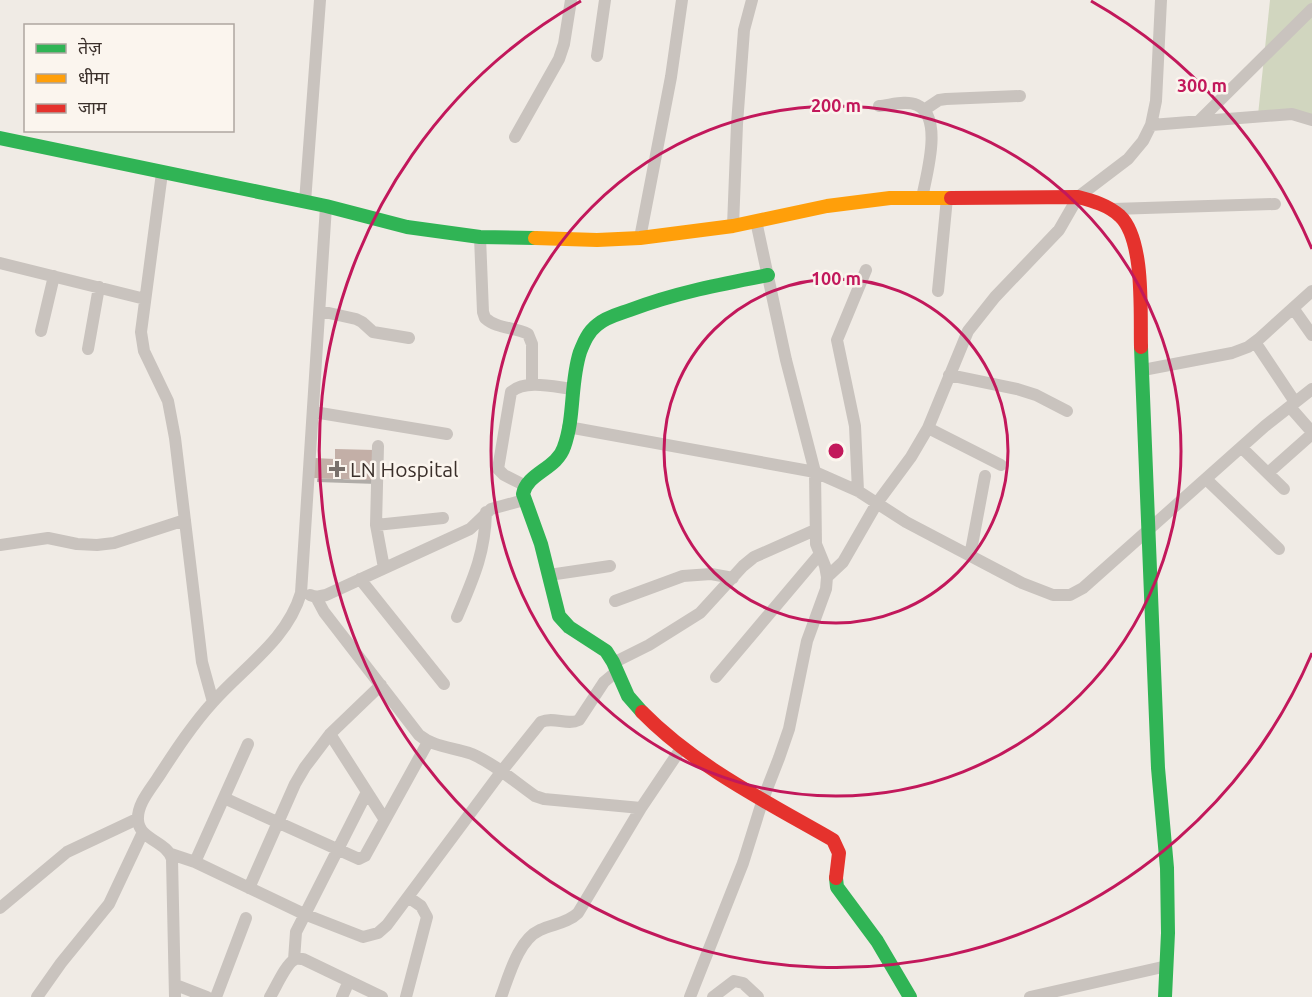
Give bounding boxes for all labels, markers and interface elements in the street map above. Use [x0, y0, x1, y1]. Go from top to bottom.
legend [24, 24, 234, 132]
text: तेज़ [78, 37, 102, 57]
text: धीमा [78, 67, 109, 87]
text: 300 m [1177, 75, 1227, 95]
text: 200 m [811, 95, 861, 115]
text: जाम [78, 97, 108, 117]
text: 100 m [811, 268, 861, 288]
centre of rings [826, 441, 846, 461]
place label: LN Hospital [350, 457, 458, 481]
marker: LN Hospital [328, 460, 346, 478]

